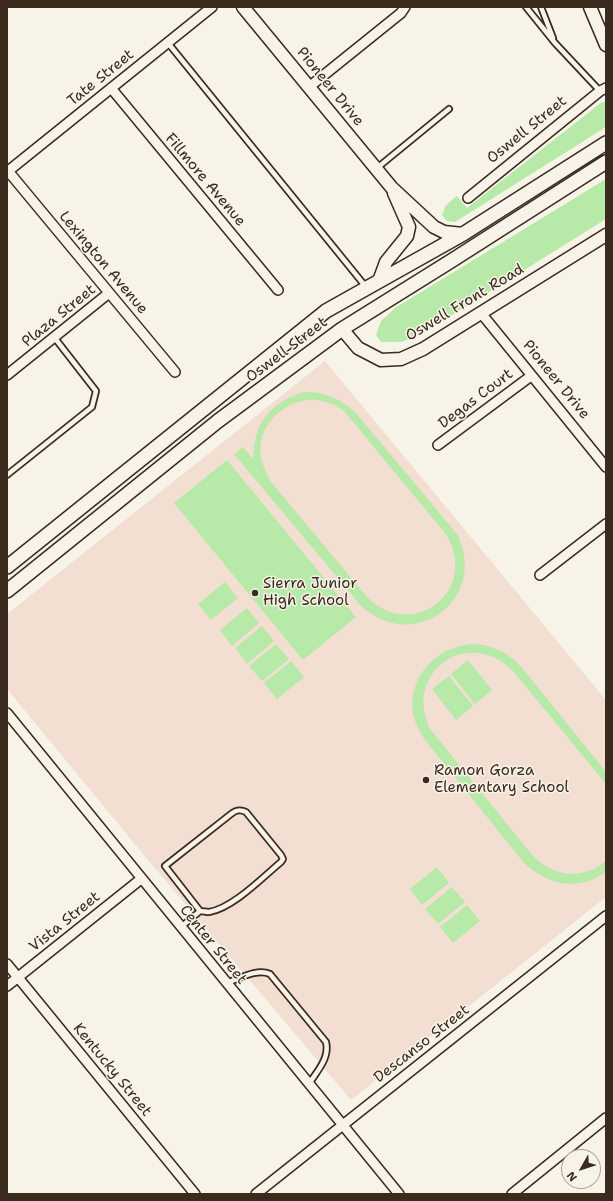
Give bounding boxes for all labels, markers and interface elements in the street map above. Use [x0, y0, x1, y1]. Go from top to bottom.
street label: Pioneer Drive [293, 44, 367, 130]
street label: Tate Street [64, 46, 138, 110]
street label: Oswell Street [484, 92, 570, 168]
street label: Fillmore Avenue [161, 130, 249, 230]
street label: Lexington Avenue [55, 208, 151, 318]
street label: Oswell Front Road [403, 261, 527, 345]
street label: Plaza Street [19, 281, 99, 351]
street label: Oswell Street [243, 314, 331, 386]
street label: Pioneer Drive [519, 337, 593, 423]
street label: Degas Court [435, 365, 517, 433]
place label: Sierra Junior High School [263, 575, 357, 610]
marker: Sierra Junior High School [250, 588, 260, 598]
place label: Ramon Gorza Elementary School [434, 762, 569, 797]
marker: Ramon Gorza Elementary School [421, 775, 431, 785]
street label: Vista Street [26, 888, 104, 956]
street label: Center Street [176, 902, 250, 988]
street label: Descanso Street [371, 1001, 473, 1087]
street label: Kentucky Street [69, 1020, 155, 1120]
north arrow [561, 1149, 601, 1189]
text: N [563, 1168, 581, 1184]

